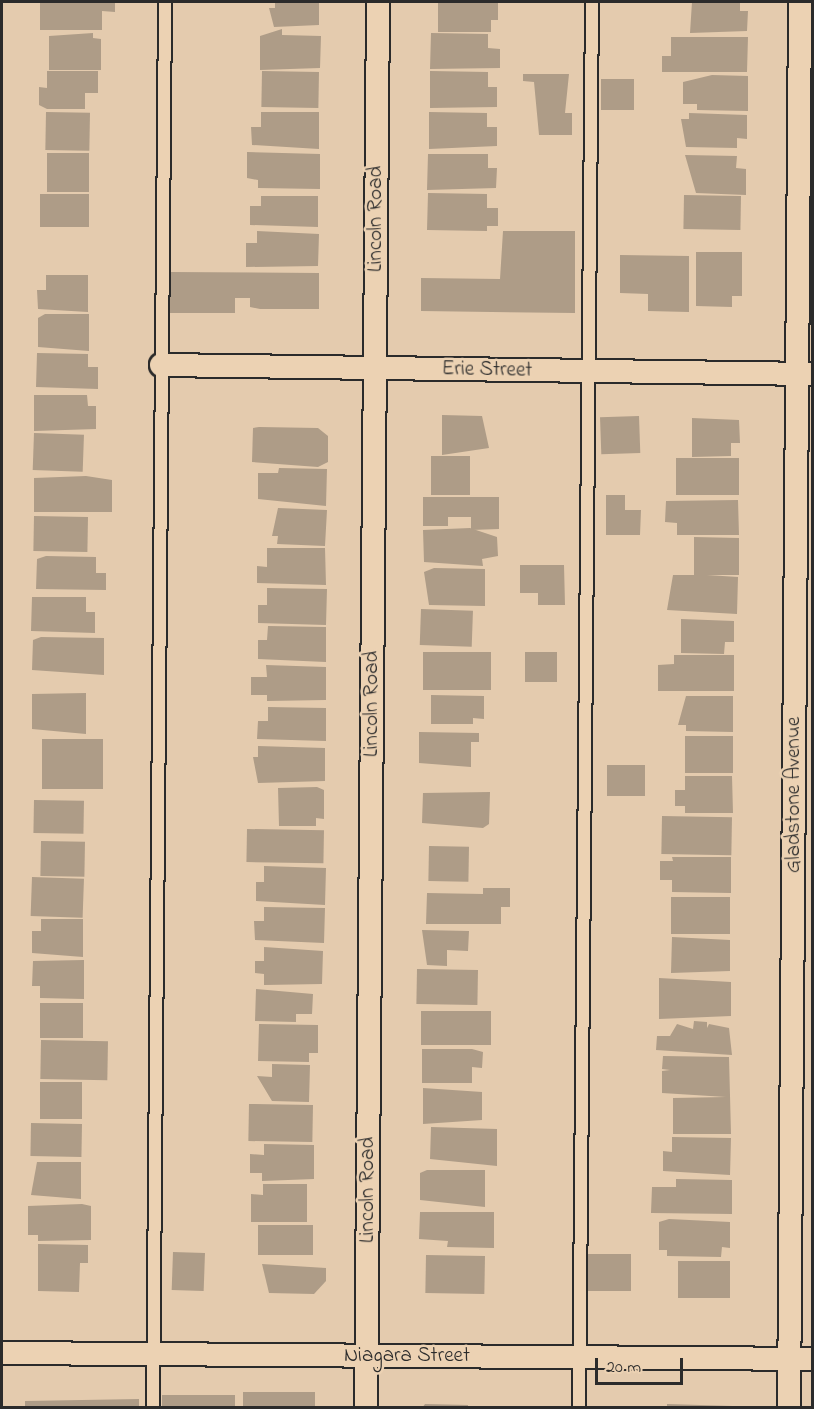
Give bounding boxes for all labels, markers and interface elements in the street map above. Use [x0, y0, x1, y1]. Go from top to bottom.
street label: Lincoln Road [363, 166, 389, 272]
street label: Erie Street [441, 357, 533, 383]
street label: Lincoln Road [359, 651, 385, 757]
street label: Gladstone Avenue [781, 717, 807, 873]
street label: Lincoln Road [355, 1137, 381, 1243]
street label: Niagara Street [344, 1343, 470, 1369]
scale bar [598, 1346, 686, 1384]
text: 20 m [606, 1355, 641, 1381]

